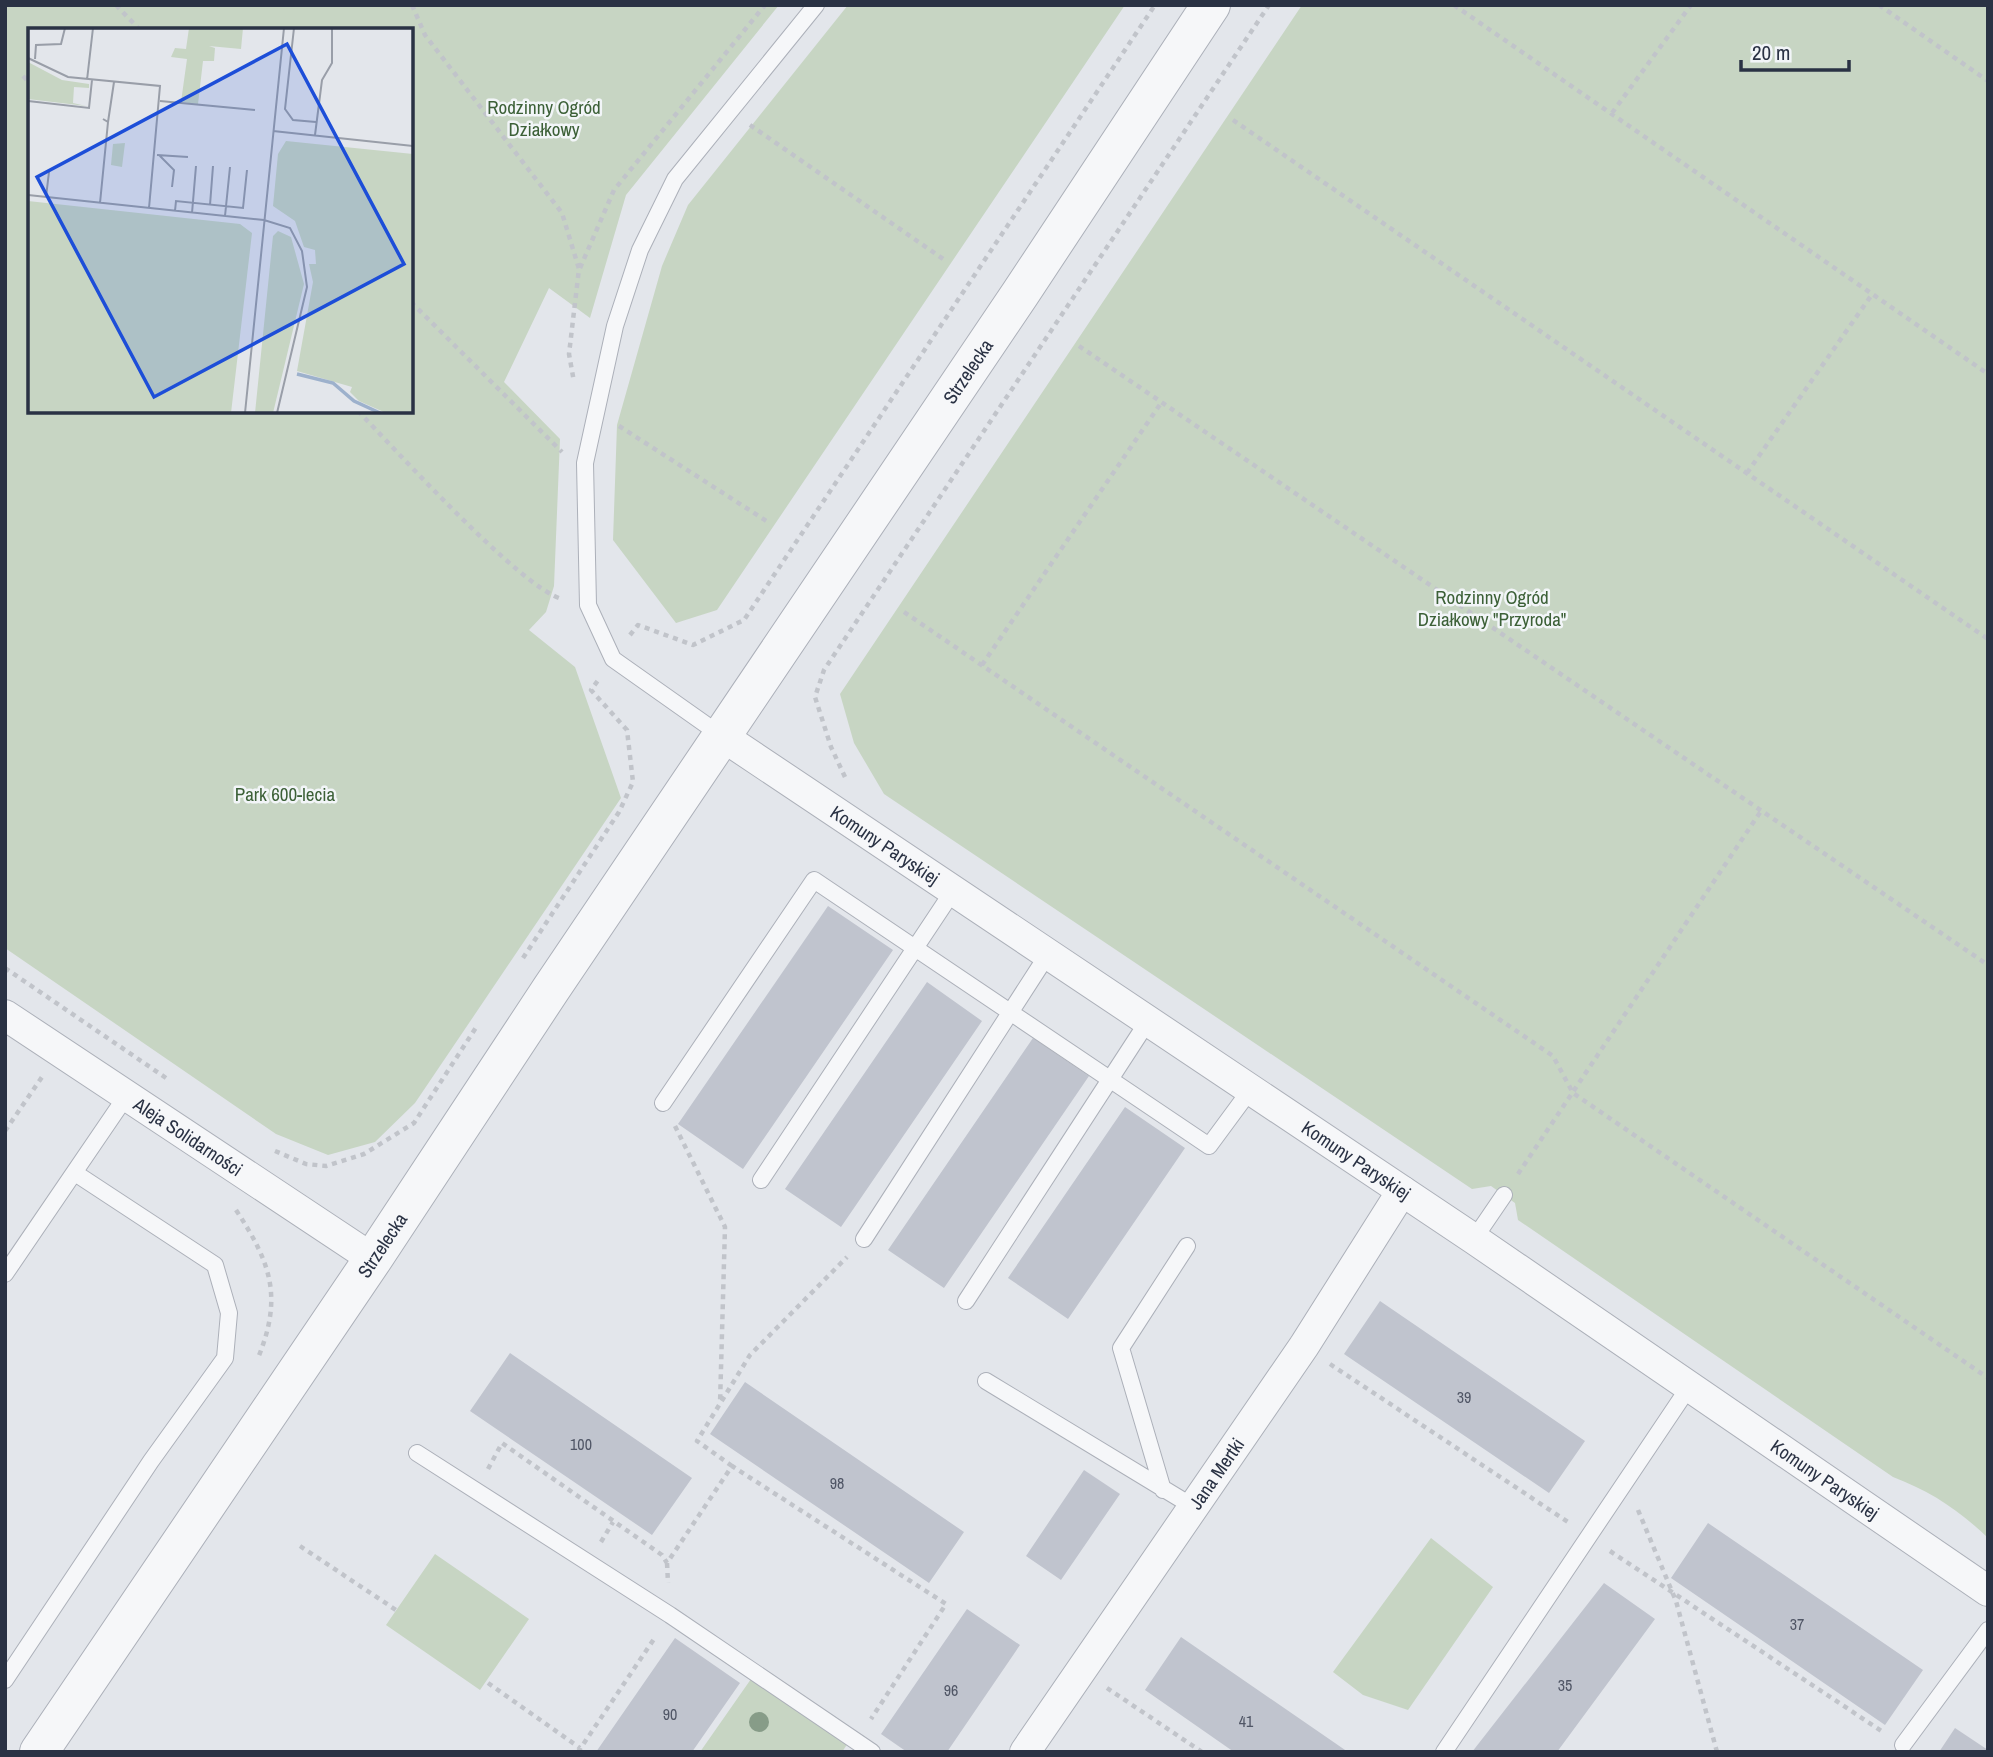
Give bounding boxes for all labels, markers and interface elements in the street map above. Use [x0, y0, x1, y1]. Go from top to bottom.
inset map [28, 28, 413, 413]
scale bar [1741, 28, 1850, 72]
text: 20 m [1752, 38, 1790, 67]
park label: Rodzinny Ogród Działkowy [487, 94, 601, 142]
street label: Strzelecka [937, 334, 999, 409]
park label: Rodzinny Ogród Działkowy "Przyroda" [1418, 584, 1566, 632]
park label: Park 600-lecia [235, 781, 336, 807]
street label: Komuny Paryskiej [825, 799, 944, 891]
street label: Aleja Solidarności [128, 1090, 248, 1182]
street label: Komuny Paryskiej [1297, 1114, 1416, 1206]
street label: Strzelecka [351, 1207, 413, 1283]
house number: 39 [1457, 1386, 1471, 1408]
street label: Jana Mertki [1183, 1432, 1250, 1514]
house number: 100 [570, 1433, 592, 1455]
street label: Komuny Paryskiej [1766, 1433, 1884, 1526]
house number: 98 [830, 1472, 844, 1494]
house number: 37 [1790, 1613, 1804, 1635]
house number: 35 [1558, 1674, 1572, 1696]
house number: 96 [944, 1679, 958, 1701]
house number: 90 [663, 1703, 677, 1725]
house number: 41 [1239, 1710, 1254, 1732]

